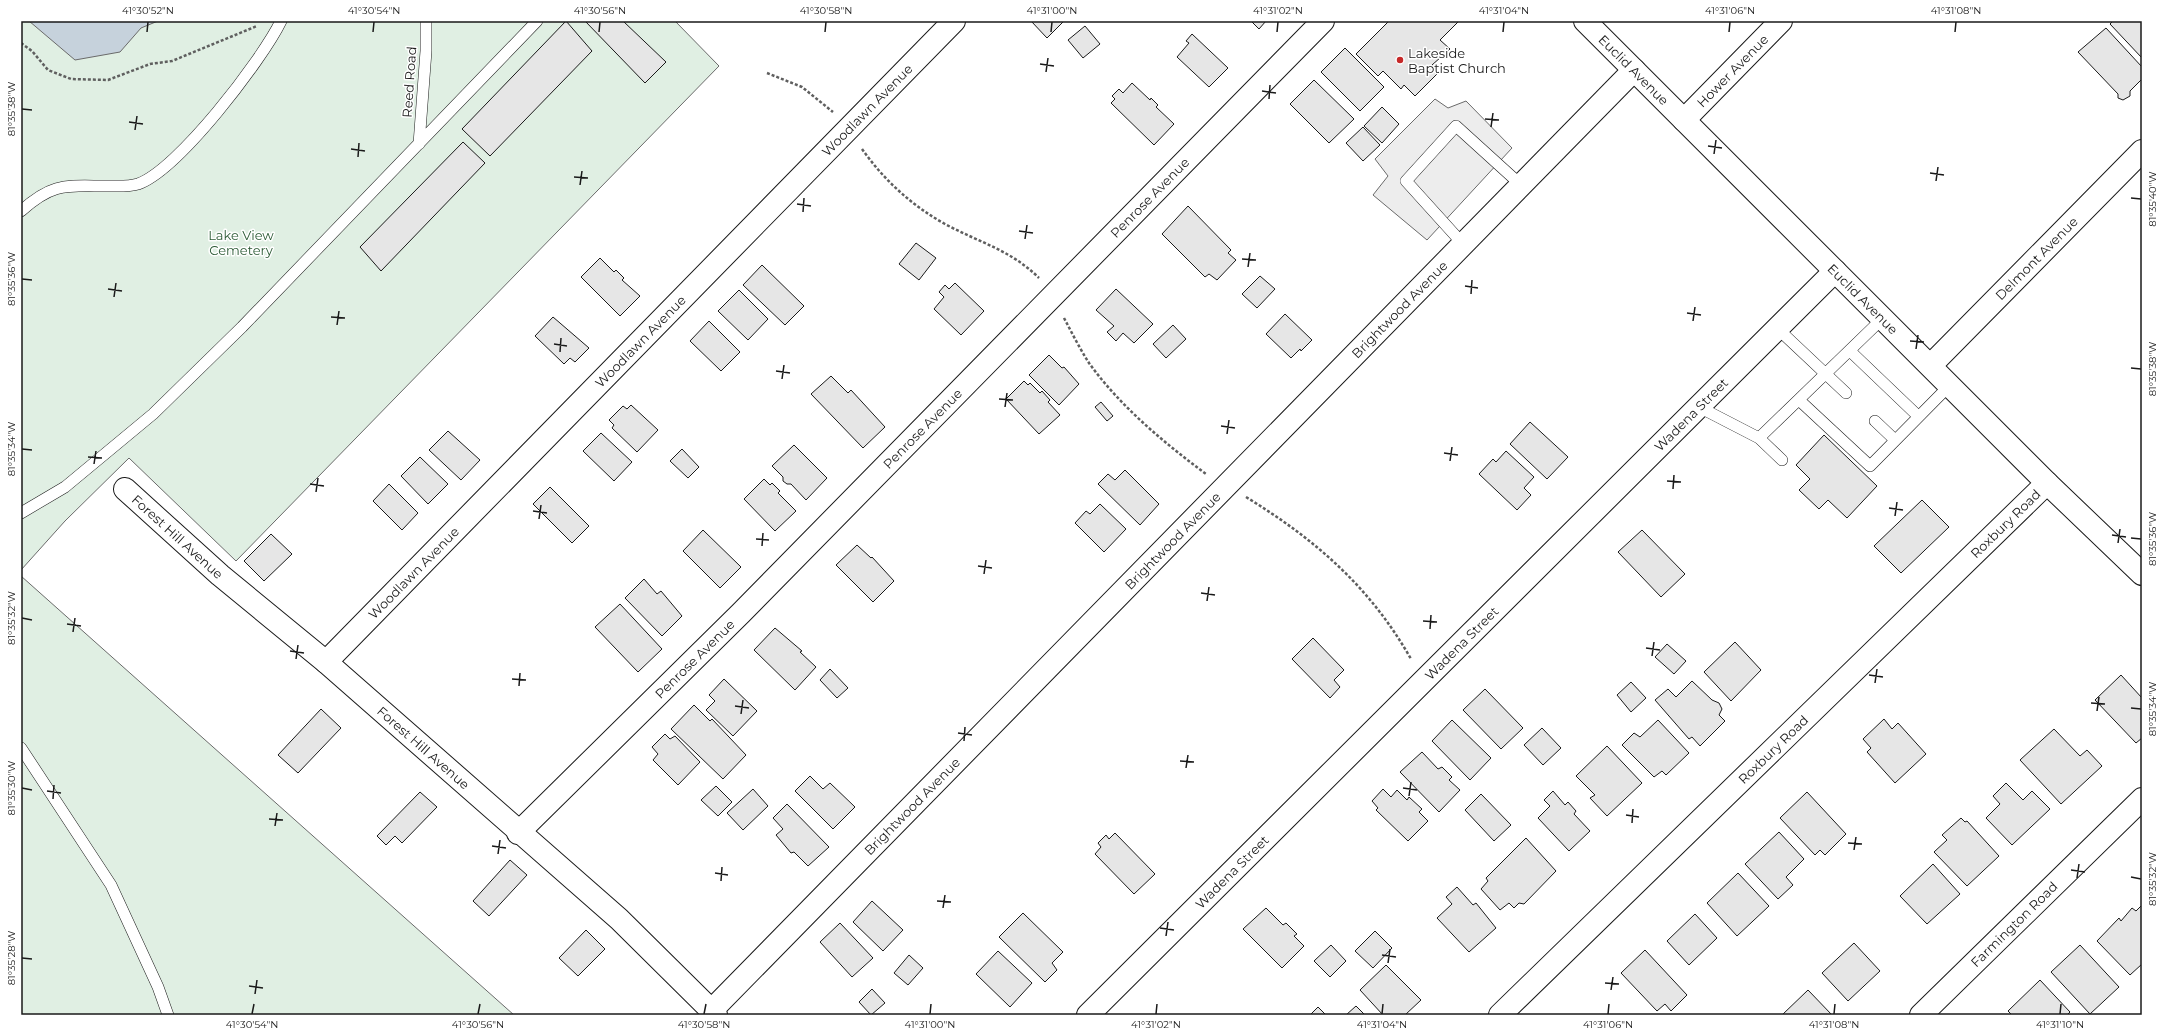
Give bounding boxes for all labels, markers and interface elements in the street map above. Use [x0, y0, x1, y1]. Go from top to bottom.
text: 41°30'52"N [122, 4, 174, 17]
text: 41°30'54"N [348, 4, 400, 17]
text: 41°30'56"N [574, 4, 626, 17]
text: 41°30'58"N [800, 4, 852, 17]
text: 41°31'00"N [1027, 4, 1077, 17]
text: 41°31'02"N [1253, 4, 1303, 17]
text: 41°31'04"N [1479, 4, 1529, 17]
text: 41°31'06"N [1705, 4, 1755, 17]
text: 41°31'08"N [1931, 4, 1981, 17]
street label: Euclid Avenue [1595, 31, 1672, 108]
street label: Hower Avenue [1693, 31, 1771, 110]
place label: Lakeside Baptist Church [1408, 45, 1506, 76]
street label: Reed Road [399, 46, 419, 118]
marker: Lakeside Baptist Church [1395, 55, 1405, 65]
street label: Woodlawn Avenue [818, 60, 916, 159]
text: 81°35'38"W [5, 82, 18, 136]
street label: Penrose Avenue [1107, 154, 1192, 241]
text: 81°35'40"W [2146, 171, 2159, 227]
street label: Delmont Avenue [1992, 213, 2081, 303]
park label: Lake View Cemetery [208, 227, 274, 258]
text: 81°35'36"W [5, 252, 18, 306]
street label: Brightwood Avenue [1348, 257, 1451, 361]
street label: Euclid Avenue [1824, 260, 1902, 338]
street label: Woodlawn Avenue [592, 292, 689, 391]
text: 81°35'38"W [2146, 342, 2159, 396]
street label: Wadena Street [1651, 374, 1731, 454]
street label: Penrose Avenue [880, 385, 965, 472]
text: 81°35'34"W [5, 422, 18, 476]
street label: Roxbury Road [1967, 486, 2044, 561]
street label: Brightwood Avenue [1121, 488, 1224, 593]
street label: Forest Hill Avenue [129, 491, 227, 582]
text: 81°35'36"W [2146, 512, 2159, 566]
street label: Woodlawn Avenue [365, 523, 462, 622]
text: 81°35'32"W [5, 591, 18, 645]
street label: Wadena Street [1421, 603, 1502, 683]
street label: Penrose Avenue [651, 616, 738, 702]
text: 81°35'34"W [2146, 682, 2159, 736]
street label: Forest Hill Avenue [374, 703, 473, 792]
street label: Roxbury Road [1735, 712, 1811, 787]
street label: Brightwood Avenue [861, 754, 963, 858]
text: 81°35'30"W [5, 761, 18, 815]
street label: Wadena Street [1192, 832, 1272, 912]
text: 81°35'32"W [2146, 852, 2159, 906]
street label: Farmington Road [1967, 878, 2061, 970]
text: 81°35'28"W [5, 931, 18, 985]
text: 41°30'54"N [226, 1018, 278, 1031]
text: 41°30'56"N [452, 1018, 504, 1031]
text: 41°30'58"N [678, 1018, 730, 1031]
text: 41°31'00"N [905, 1018, 955, 1031]
text: 41°31'02"N [1131, 1018, 1181, 1031]
text: 41°31'04"N [1357, 1018, 1407, 1031]
text: 41°31'06"N [1583, 1018, 1633, 1031]
text: 41°31'08"N [1809, 1018, 1859, 1031]
text: 41°31'10"N [2036, 1018, 2084, 1031]

